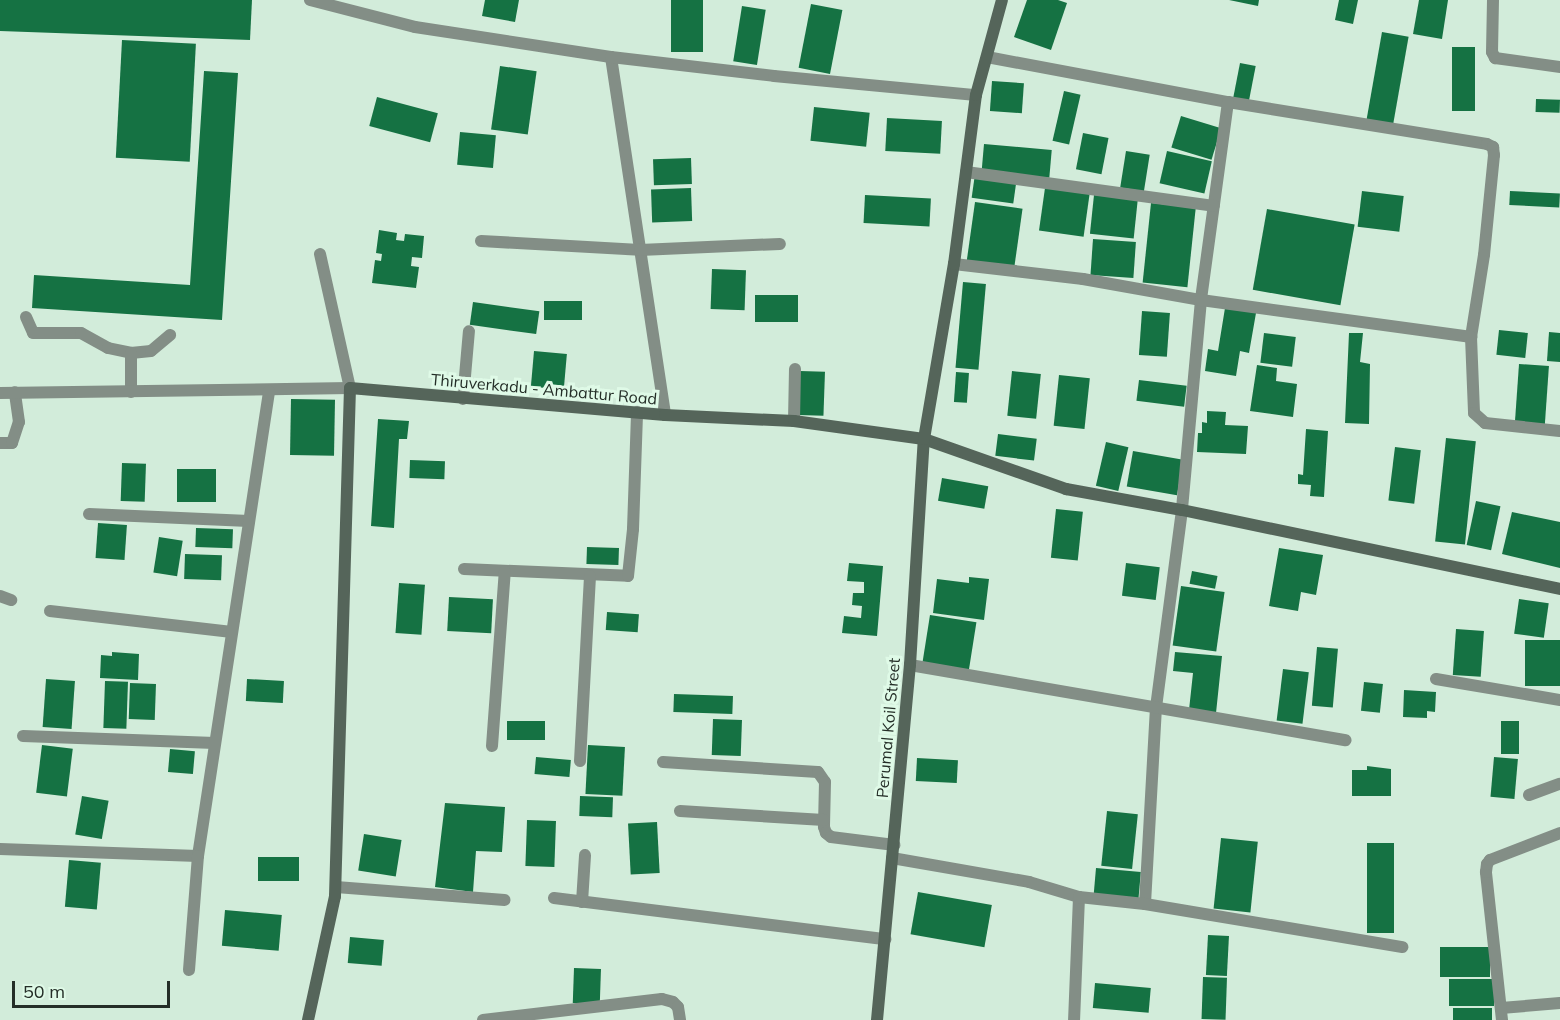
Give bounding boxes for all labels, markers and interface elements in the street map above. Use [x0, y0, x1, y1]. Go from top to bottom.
street label: Thiruverkadu - Ambattur Road [430, 370, 658, 408]
street label: Perumal Koil Street [872, 657, 904, 799]
scale bar [15, 969, 172, 1007]
text: 50 m [23, 980, 65, 1003]

